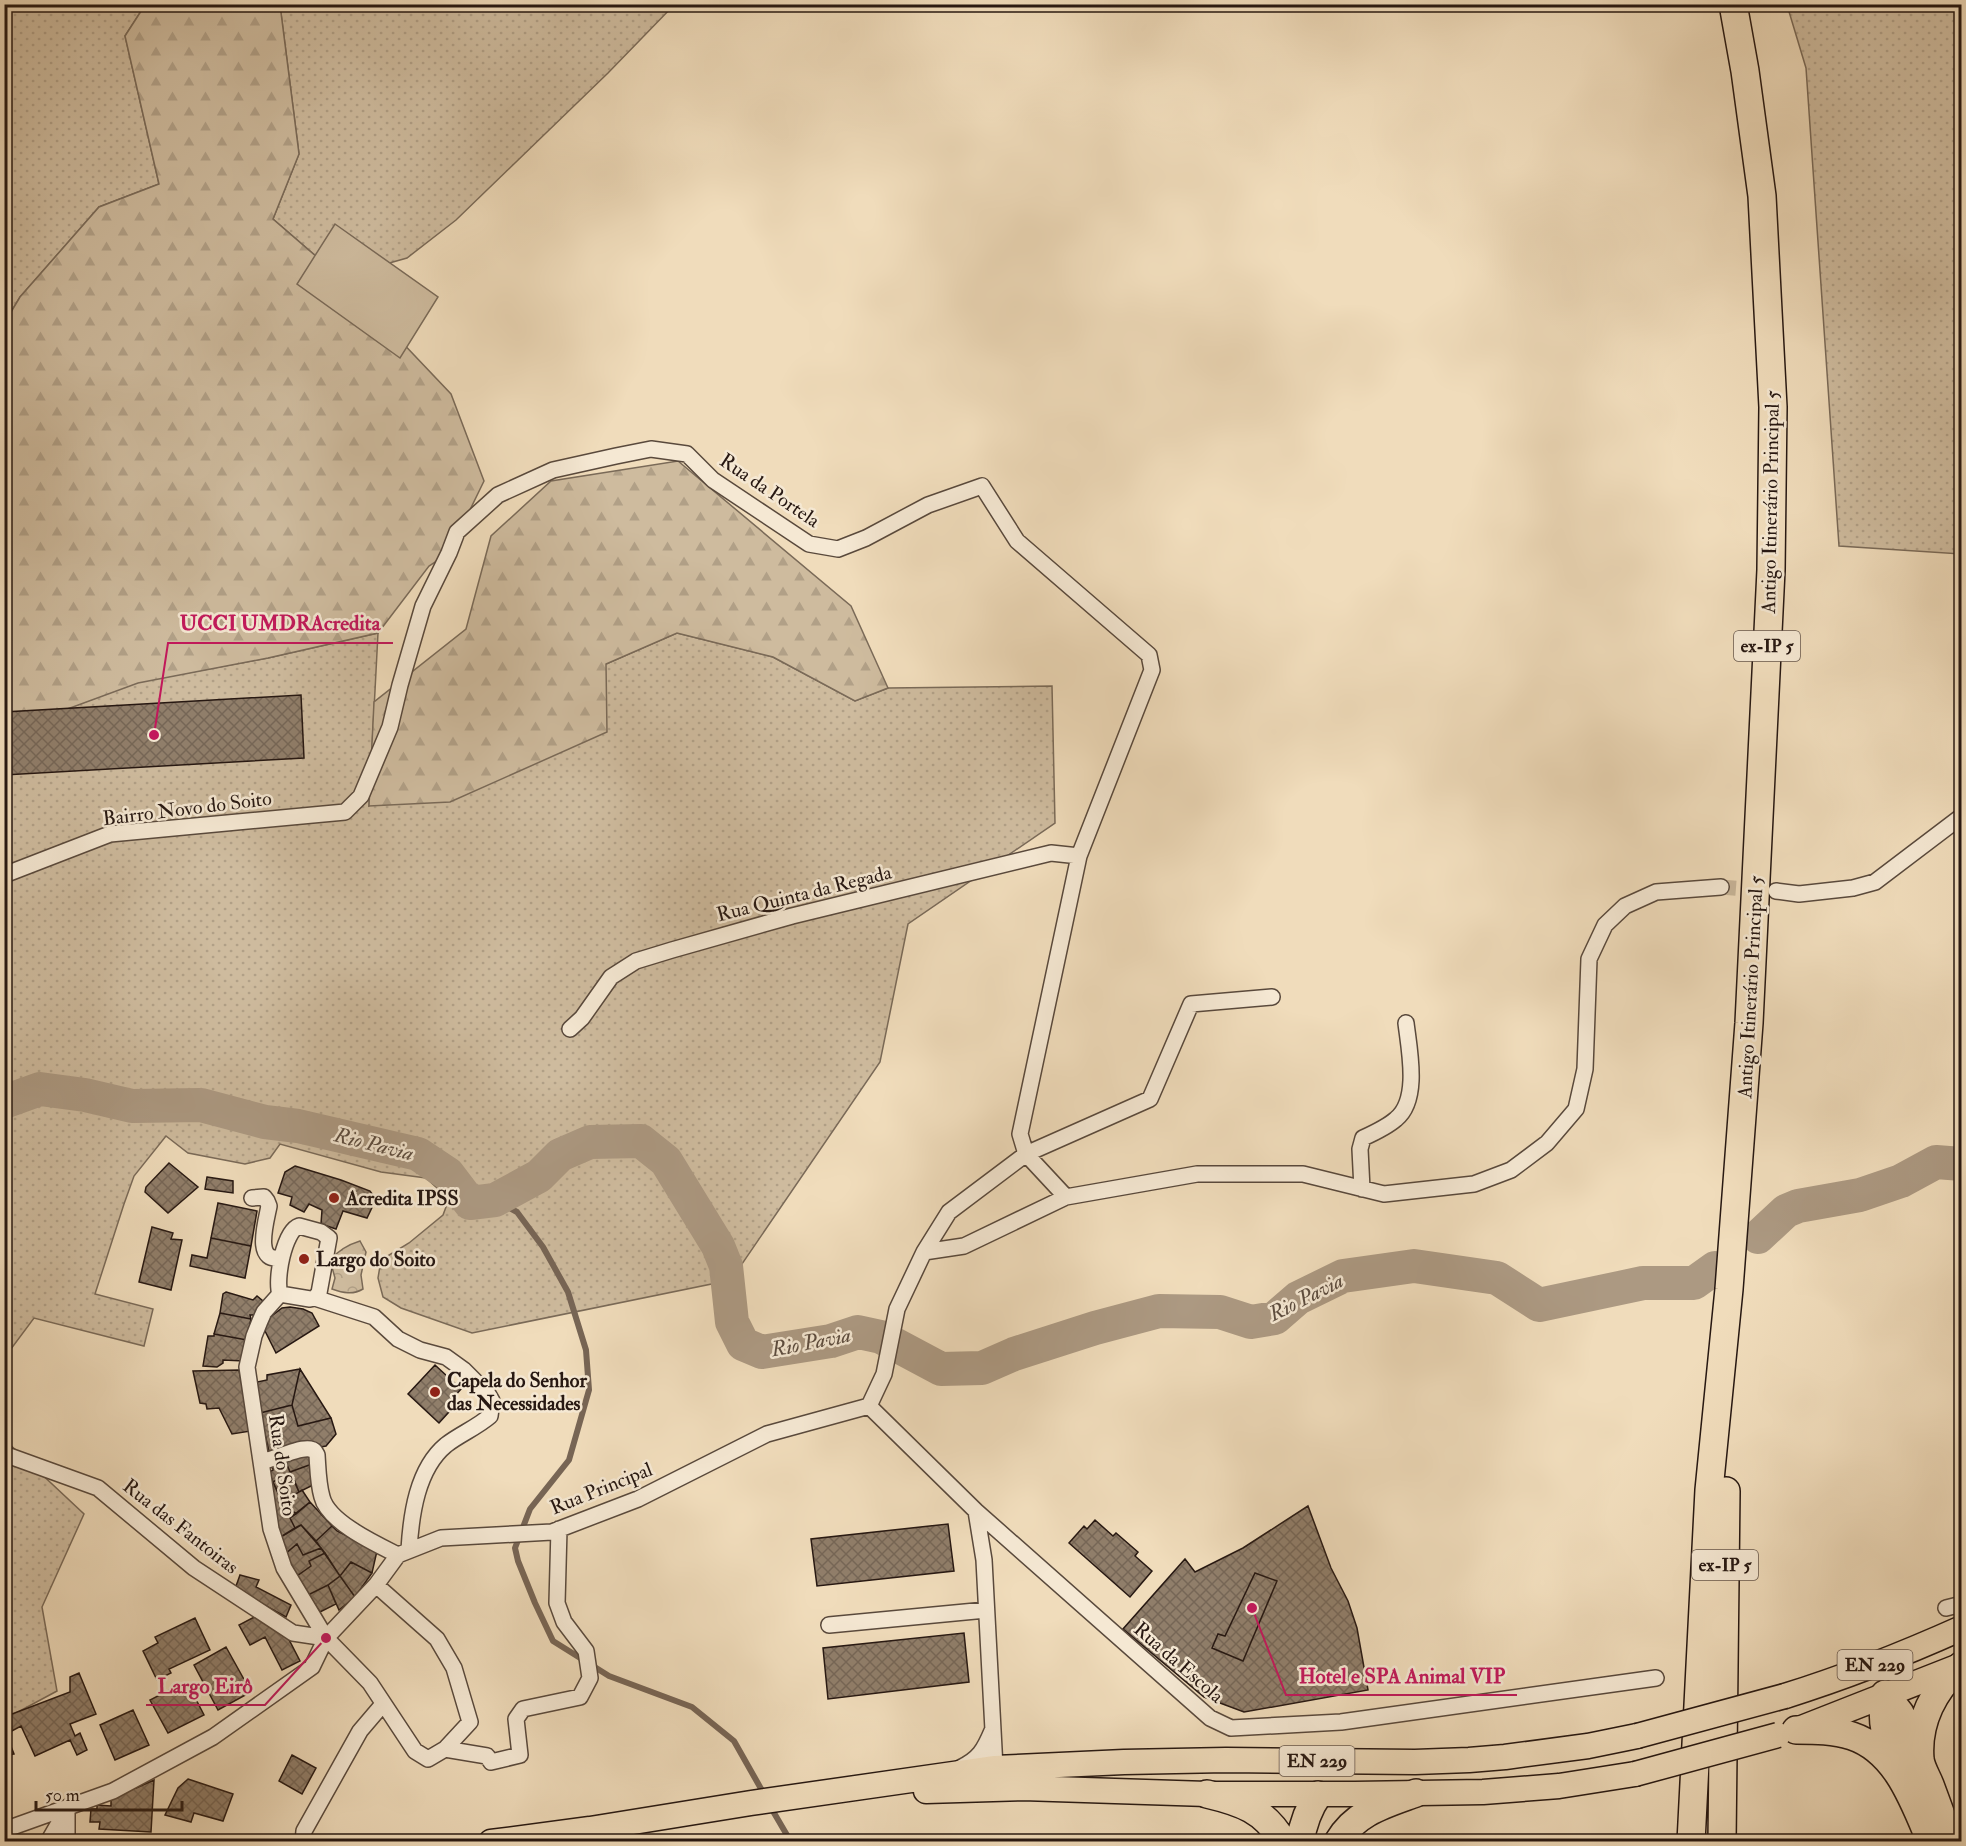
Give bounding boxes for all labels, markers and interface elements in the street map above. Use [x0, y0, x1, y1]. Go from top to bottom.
street label: Antigo Itinerário Principal 5 [1756, 390, 1786, 615]
street label: Rua da Portela [715, 448, 825, 534]
callout: UCCI UMDRAcredita [168, 604, 393, 643]
text: UCCI UMDRAcredita [180, 610, 382, 637]
road number: ex-IP 5 [1734, 631, 1800, 661]
street label: Bairro Novo do Soito [101, 786, 273, 831]
street label: Rua Quinta da Regada [714, 859, 895, 927]
street label: Antigo Itinerário Principal 5 [1732, 875, 1770, 1100]
water label: Rio Pavia [331, 1121, 416, 1167]
place label: Acredita IPSS [345, 1186, 459, 1211]
marker: Acredita IPSS [327, 1191, 341, 1205]
place label: Largo do Soito [316, 1247, 436, 1273]
marker: Largo do Soito [297, 1252, 311, 1266]
water label: Rio Pavia [1263, 1267, 1348, 1328]
water label: Rio Pavia [768, 1322, 853, 1364]
place label: Capela do Senhor das Necessidades [447, 1368, 587, 1416]
marker: Capela do Senhor das Necessidades [428, 1385, 442, 1399]
street label: Rua do Soito [263, 1413, 302, 1518]
street label: Rua Principal [546, 1457, 656, 1521]
street label: Rua das Fantoiras [118, 1473, 244, 1580]
road number: ex-IP 5 [1692, 1550, 1758, 1580]
street label: Rua da Escola [1128, 1616, 1229, 1709]
road number: EN 229 [1838, 1650, 1912, 1680]
callout: Hotel e SPA Animal VIP [1286, 1656, 1517, 1695]
text: Hotel e SPA Animal VIP [1299, 1663, 1506, 1690]
callout: Largo Eirô [146, 1666, 265, 1705]
text: Largo Eirô [157, 1673, 253, 1700]
road number: EN 229 [1280, 1746, 1354, 1776]
scale bar [36, 1774, 182, 1812]
text: 50 m [45, 1784, 80, 1807]

